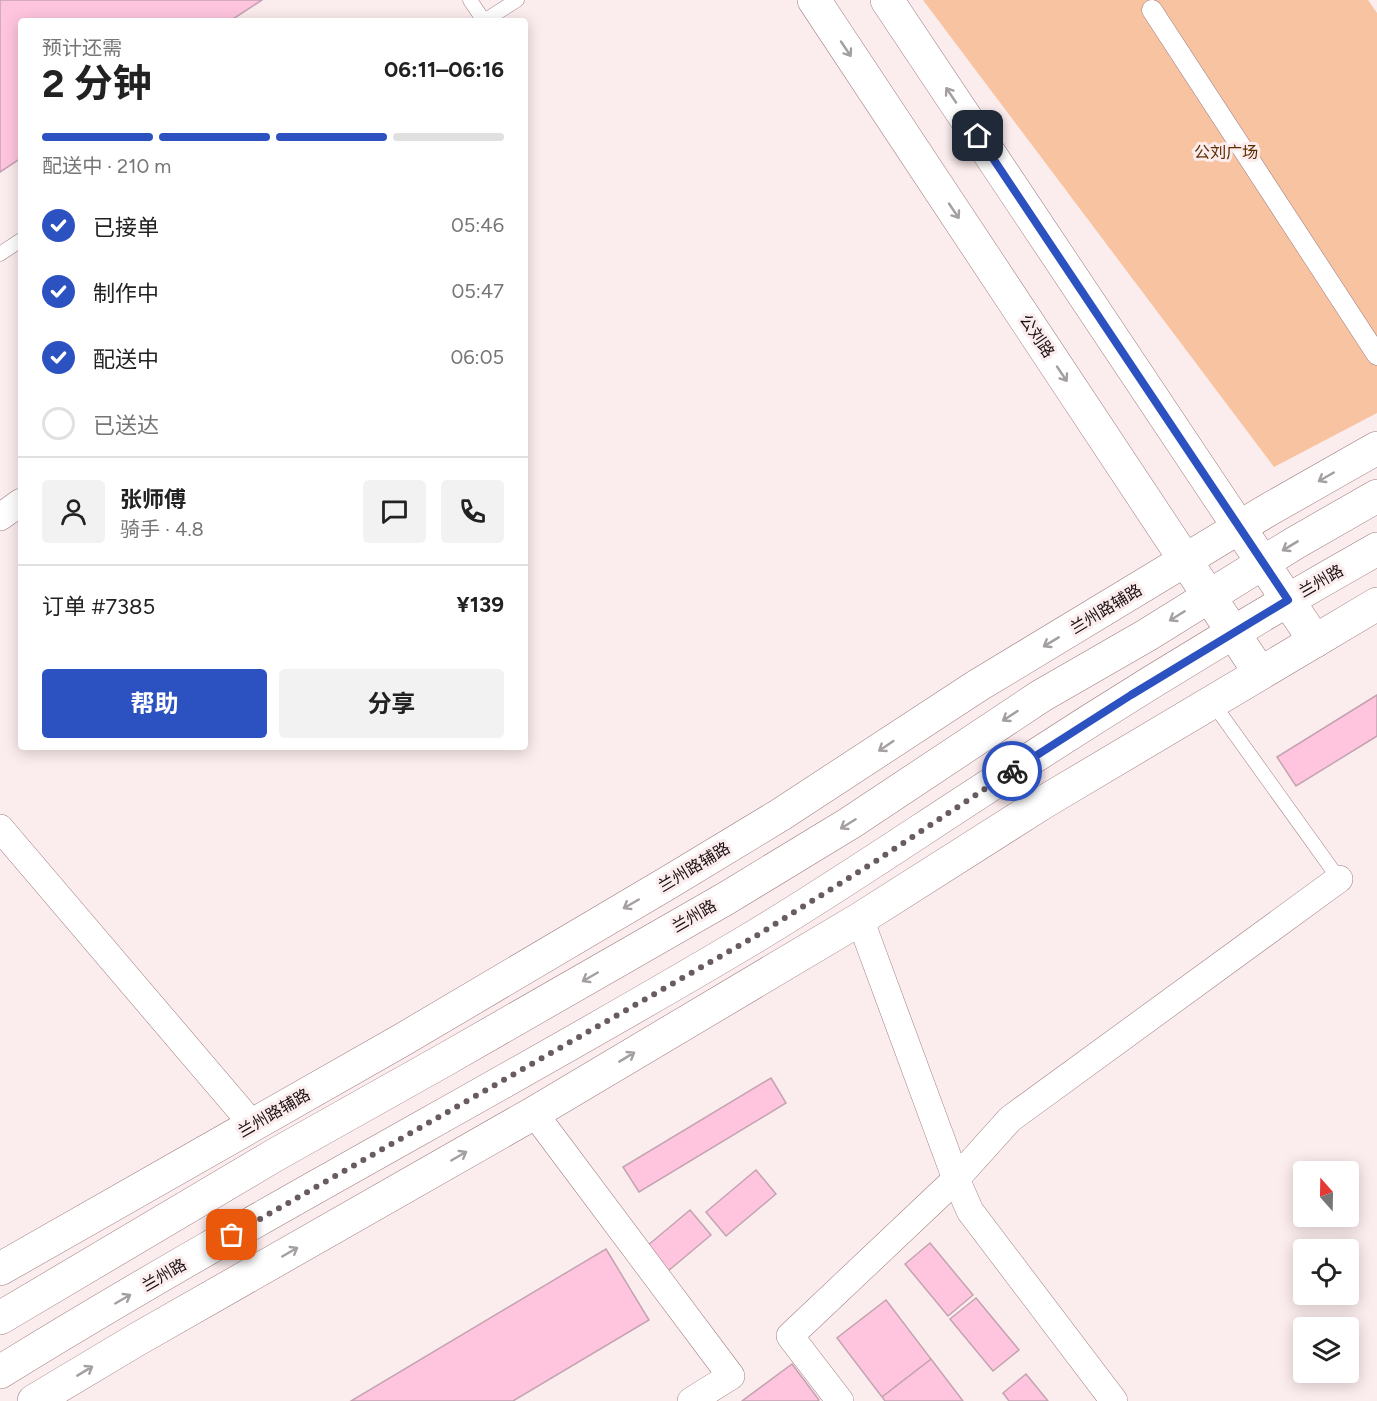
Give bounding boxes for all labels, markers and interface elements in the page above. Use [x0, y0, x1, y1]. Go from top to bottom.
text: 预计还需 [42, 36, 122, 60]
one-way arrow [840, 40, 853, 57]
text: 06:11–06:16 [384, 56, 504, 83]
text: 2 分钟 [42, 60, 152, 107]
one-way arrow [945, 87, 957, 103]
pin [952, 110, 1003, 161]
icon: home [961, 119, 994, 152]
park label: 公刘广场 [1194, 143, 1258, 162]
text: 配送中 · 210 m [42, 154, 171, 178]
one-way arrow [949, 202, 961, 219]
icon: check [42, 209, 75, 242]
text: 05:46 [451, 213, 504, 237]
text: 已接单 [93, 214, 159, 241]
icon: check [42, 275, 75, 308]
text: 05:47 [451, 279, 504, 303]
text: 制作中 [93, 280, 159, 307]
street label: 公刘路 [1016, 311, 1058, 361]
icon: check [42, 341, 75, 374]
text: 06:05 [450, 345, 504, 369]
text: 配送中 [93, 346, 159, 373]
one-way arrow [1056, 365, 1068, 381]
text: 已送达 [93, 412, 159, 439]
one-way arrow [1318, 471, 1335, 483]
button: person [42, 480, 105, 543]
button: chat [363, 480, 426, 543]
button: phone [441, 480, 504, 543]
text: 张师傅 [120, 486, 186, 513]
text: 骑手 · 4.8 [120, 517, 204, 541]
one-way arrow [1282, 541, 1299, 553]
street label: 兰州路 [1295, 561, 1347, 601]
street label: 兰州路辅路 [1067, 580, 1145, 638]
text: ¥139 [457, 591, 504, 618]
text: 订单 #7385 [42, 593, 155, 620]
one-way arrow [1169, 609, 1186, 622]
one-way arrow [1043, 636, 1060, 648]
button: 帮助 [42, 669, 267, 738]
button: 分享 [279, 669, 504, 738]
one-way arrow [1002, 710, 1019, 722]
one-way arrow [878, 740, 895, 752]
courier [982, 741, 1042, 801]
icon: bike [996, 755, 1029, 788]
one-way arrow [840, 818, 857, 830]
street label: 兰州路辅路 [655, 838, 733, 896]
street label: 兰州路 [668, 896, 720, 936]
one-way arrow [623, 898, 640, 910]
one-way arrow [582, 971, 599, 983]
one-way arrow [618, 1051, 635, 1063]
street label: 兰州路辅路 [235, 1085, 313, 1141]
one-way arrow [450, 1150, 467, 1162]
north arrow [1293, 1161, 1359, 1227]
map controls [1293, 1161, 1359, 1383]
pin [206, 1209, 257, 1260]
icon: bag [215, 1218, 248, 1251]
button: locate [1293, 1239, 1359, 1305]
one-way arrow [280, 1246, 298, 1257]
street label: 兰州路 [138, 1255, 190, 1295]
one-way arrow [114, 1293, 131, 1305]
button: layers [1293, 1317, 1359, 1383]
one-way arrow [76, 1365, 93, 1377]

